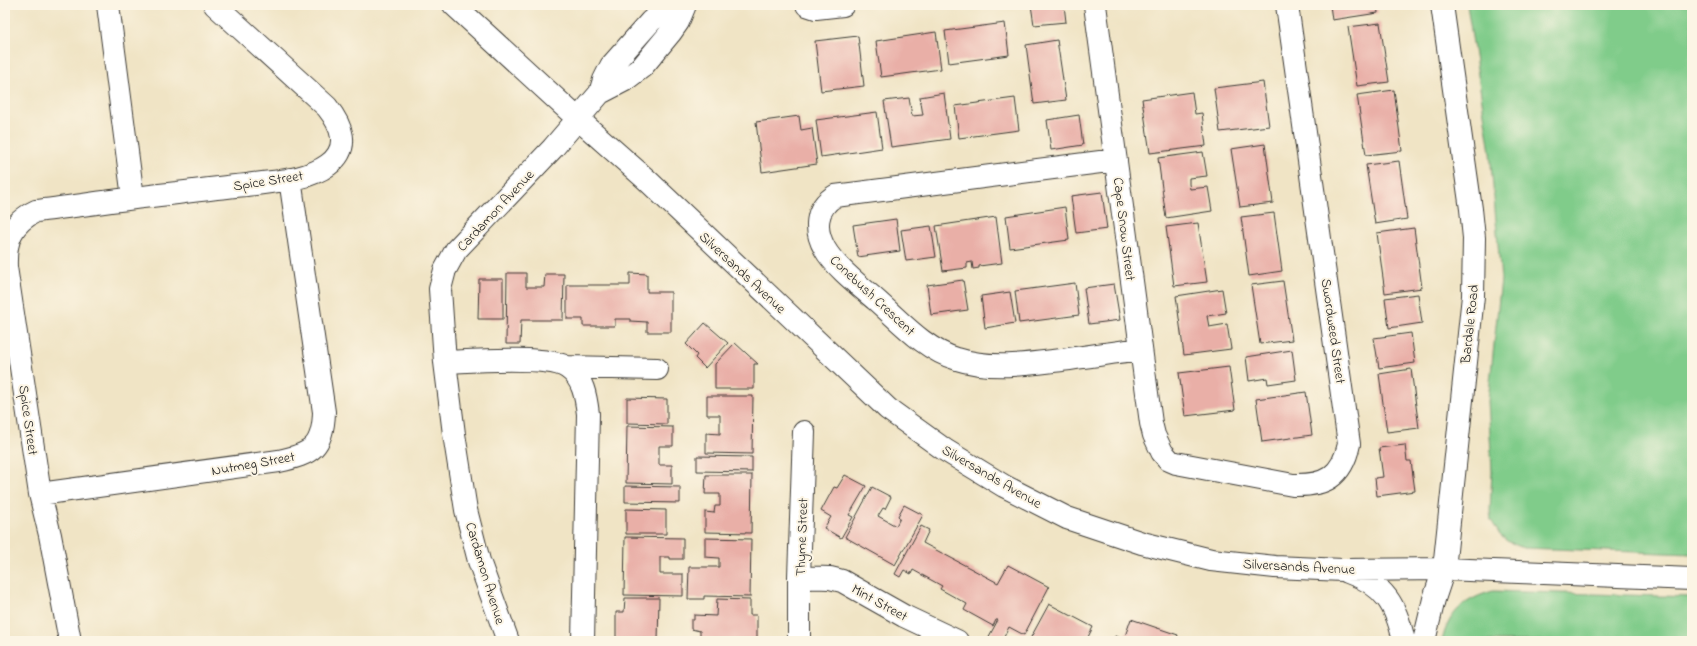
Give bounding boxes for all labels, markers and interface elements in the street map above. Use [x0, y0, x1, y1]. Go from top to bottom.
street label: Cardamon Avenue [452, 165, 540, 257]
street label: Spice Street [232, 166, 305, 197]
street label: Cape Snow Street [1107, 176, 1140, 282]
street label: Silversands Avenue [694, 227, 791, 320]
street label: Conebush Crescent [824, 251, 920, 342]
street label: Swordweed Street [1315, 277, 1350, 385]
street label: Bardale Road [1456, 283, 1485, 366]
street label: Spice Street [12, 384, 43, 457]
street label: Silversands Avenue [937, 440, 1046, 515]
street label: Nutmeg Street [210, 447, 297, 483]
street label: Thyme Street [791, 497, 815, 577]
street label: Cardamon Avenue [459, 520, 510, 628]
street label: Silversands Avenue [1242, 554, 1356, 581]
street label: Mint Street [847, 579, 911, 628]

